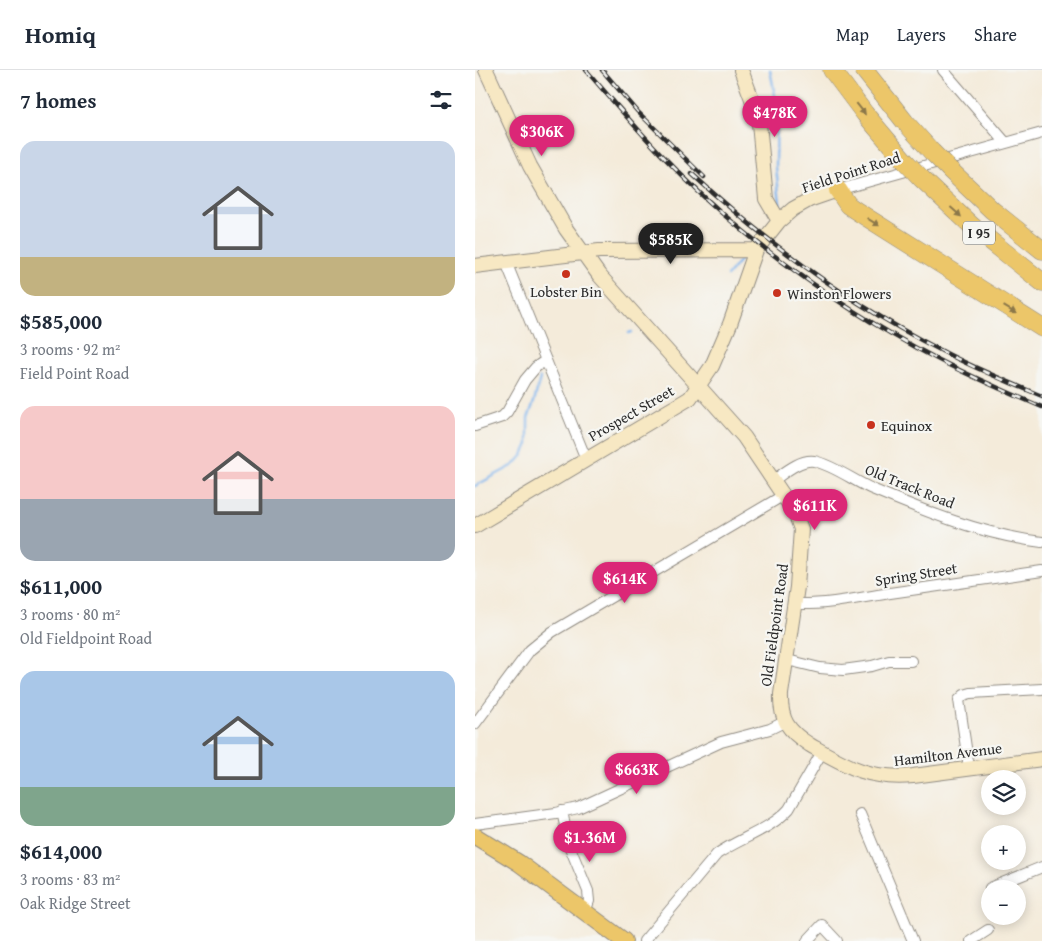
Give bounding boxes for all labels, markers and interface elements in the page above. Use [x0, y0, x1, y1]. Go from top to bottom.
text: Homiq [25, 17, 96, 52]
text: Map [836, 21, 869, 48]
text: Layers [897, 21, 946, 48]
text: Share [974, 21, 1017, 48]
text: 7 homes [20, 85, 96, 116]
icon: filters [427, 86, 455, 114]
pin: $478K [740, 96, 810, 138]
text: $478K [753, 100, 797, 124]
one-way arrow [856, 102, 867, 115]
pin: $306K [507, 114, 577, 157]
text: $306K [520, 119, 564, 143]
street label: Field Point Road [799, 146, 903, 198]
icon: home [193, 173, 283, 263]
one-way arrow [950, 206, 962, 218]
one-way arrow [867, 218, 880, 227]
pin: $585K [636, 222, 706, 265]
road number: I 95 [963, 222, 995, 244]
text: $585K [649, 227, 693, 251]
marker: Lobster Bin [560, 268, 572, 280]
place label: Lobster Bin [530, 281, 602, 302]
place label: Winston Flowers [787, 283, 892, 304]
marker: Winston Flowers [771, 287, 783, 299]
one-way arrow [1004, 305, 1017, 314]
text: $585,000 [20, 306, 102, 337]
text: 3 rooms · 92 m² [20, 337, 120, 361]
text: Field Point Road [20, 361, 129, 385]
street label: Prospect Street [584, 380, 678, 446]
place label: Equinox [881, 415, 933, 436]
marker: Equinox [865, 419, 877, 431]
icon: home [193, 438, 283, 528]
street label: Old Track Road [862, 458, 958, 514]
pin: $611K [780, 488, 850, 531]
text: $611K [793, 493, 837, 517]
street label: Spring Street [873, 557, 959, 591]
pin: $614K [590, 562, 660, 604]
street label: Old Fieldpoint Road [755, 562, 793, 688]
text: $614K [603, 566, 647, 590]
text: $611,000 [20, 571, 102, 602]
text: 3 rooms · 80 m² [20, 602, 120, 626]
text: Old Fieldpoint Road [20, 626, 152, 650]
icon: home [193, 703, 283, 793]
street label: Hamilton Avenue [893, 737, 1003, 771]
pin: $663K [602, 752, 672, 795]
text: $663K [615, 757, 659, 781]
map controls [981, 770, 1026, 925]
button: layers [981, 770, 1026, 815]
pin: $1.36M [549, 820, 631, 863]
text: $1.36M [564, 825, 616, 849]
button: + [981, 825, 1026, 870]
text: $614,000 [20, 836, 102, 867]
text: 3 rooms · 83 m² [20, 867, 120, 891]
button: − [981, 880, 1026, 925]
text: Oak Ridge Street [20, 891, 131, 915]

